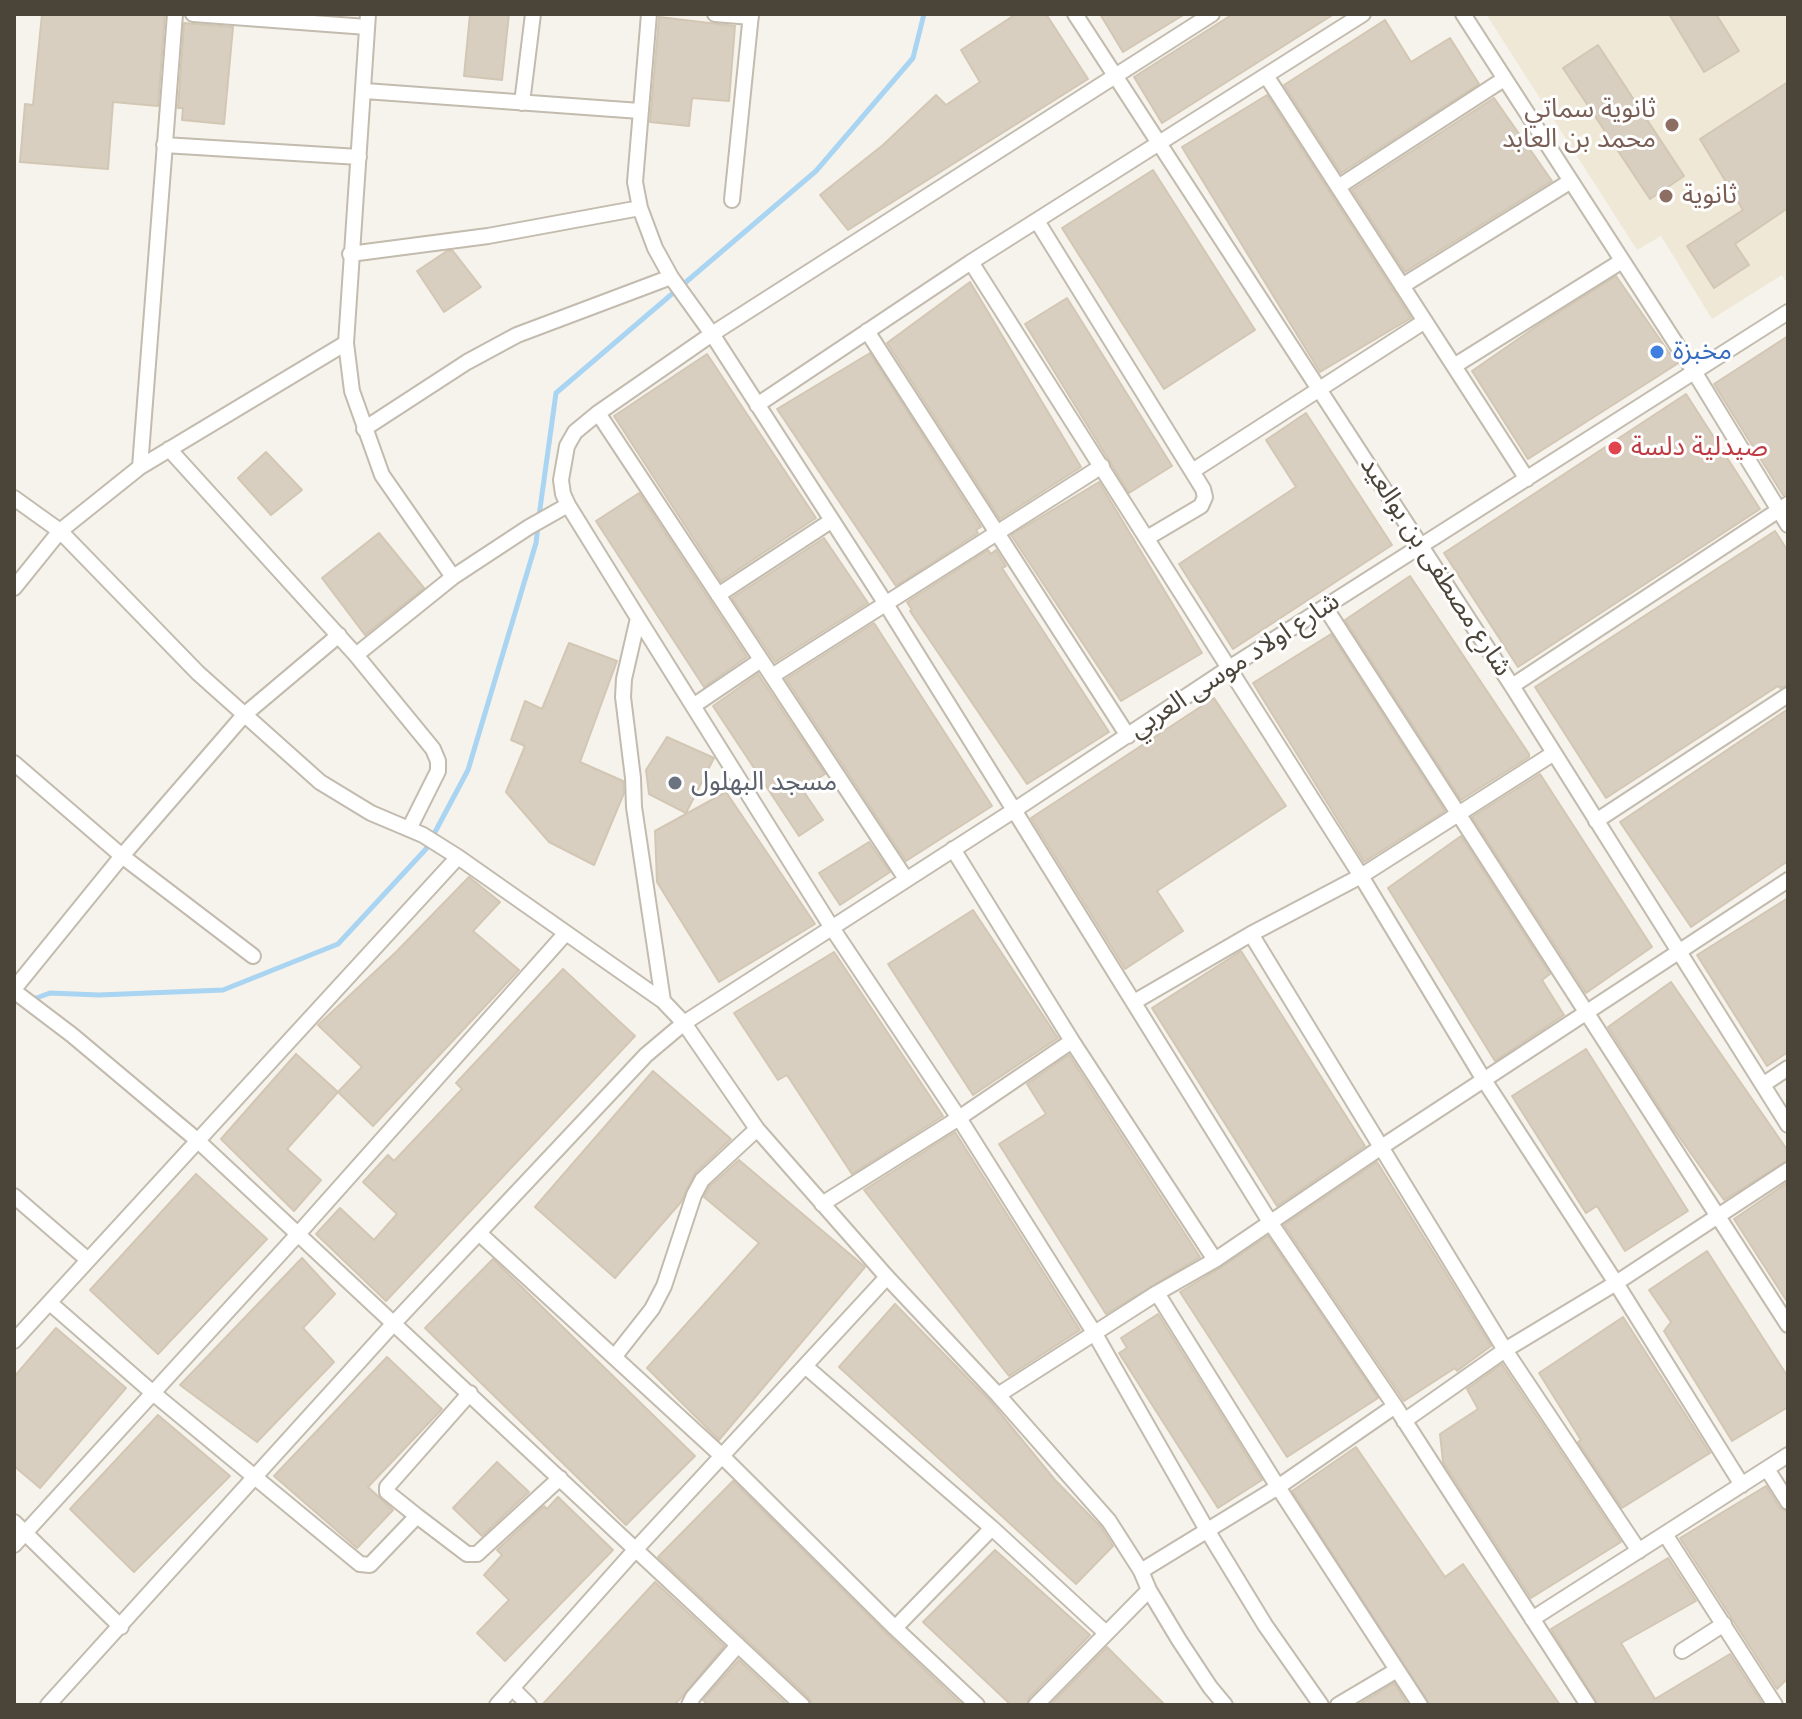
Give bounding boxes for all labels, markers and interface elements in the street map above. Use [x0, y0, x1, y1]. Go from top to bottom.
place label: ثانوية سماتي محمد بن العابد [1502, 94, 1656, 156]
marker: ثانوية سماتي محمد بن العابد [1663, 116, 1681, 134]
place label: ثانوية [1682, 180, 1737, 212]
marker: ثانوية [1657, 187, 1675, 205]
place label: مخبزة [1673, 336, 1732, 368]
marker: مخبزة [1648, 343, 1666, 361]
place label: صيدلية دلسة [1631, 432, 1768, 464]
marker: صيدلية دلسة [1606, 439, 1624, 457]
street label: شارع مصطفى بن بوالعيد [1352, 451, 1518, 683]
street label: شارع اولاد موسى العربي [1124, 586, 1346, 746]
place label: مسجد البهلول [691, 767, 837, 799]
marker: مسجد البهلول [666, 774, 684, 792]

